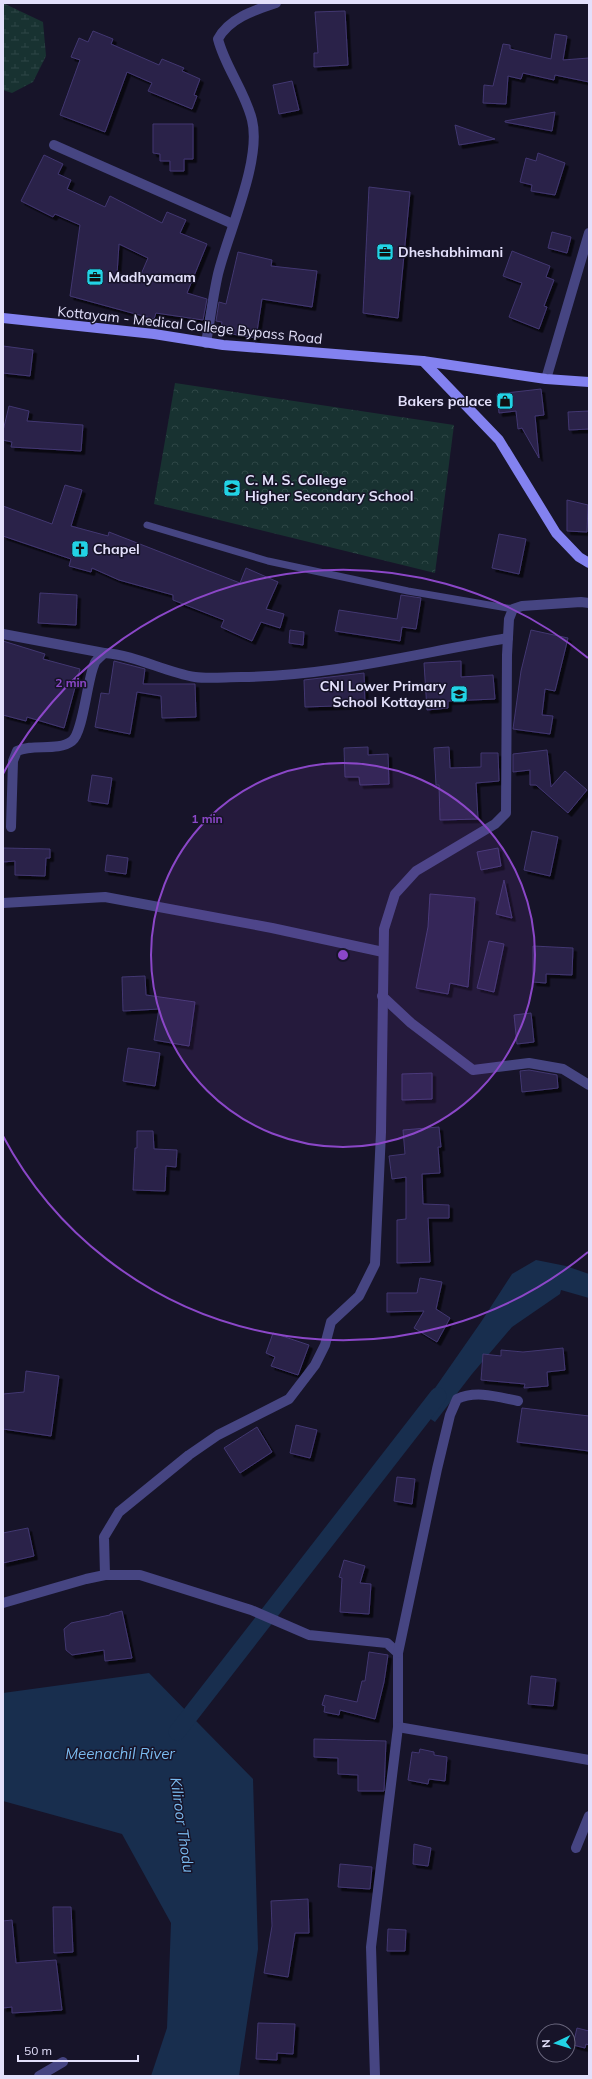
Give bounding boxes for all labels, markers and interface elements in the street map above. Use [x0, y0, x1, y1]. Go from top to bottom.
office icon: Dheshabhimani [375, 242, 395, 262]
place label: Dheshabhimani [398, 243, 503, 261]
office icon: Madhyamam [85, 267, 105, 287]
place label: Madhyamam [108, 268, 196, 286]
street label: Kottayam - Medical College Bypass Road [57, 302, 323, 348]
shop icon: Bakers palace [495, 391, 515, 411]
place label: Bakers palace [398, 392, 492, 410]
place label: C. M. S. College Higher Secondary School [245, 471, 413, 505]
school or university icon: C. M. S. College Higher Secondary School [222, 478, 242, 498]
church icon: Chapel [70, 539, 90, 559]
place label: Chapel [93, 540, 140, 558]
text: 2 min [55, 675, 87, 690]
place label: CNI Lower Primary School Kottayam [320, 677, 446, 711]
school or university icon: CNI Lower Primary School Kottayam [449, 684, 469, 704]
text: 1 min [191, 811, 223, 826]
centre of rings [336, 948, 350, 962]
water label: Meenachil River [65, 1744, 175, 1763]
water label: Kiliroor Thodu [166, 1776, 199, 1874]
north arrow [536, 2023, 576, 2063]
scale bar [18, 2037, 138, 2063]
text: N [539, 2039, 553, 2048]
text: 50 m [24, 2043, 52, 2058]

